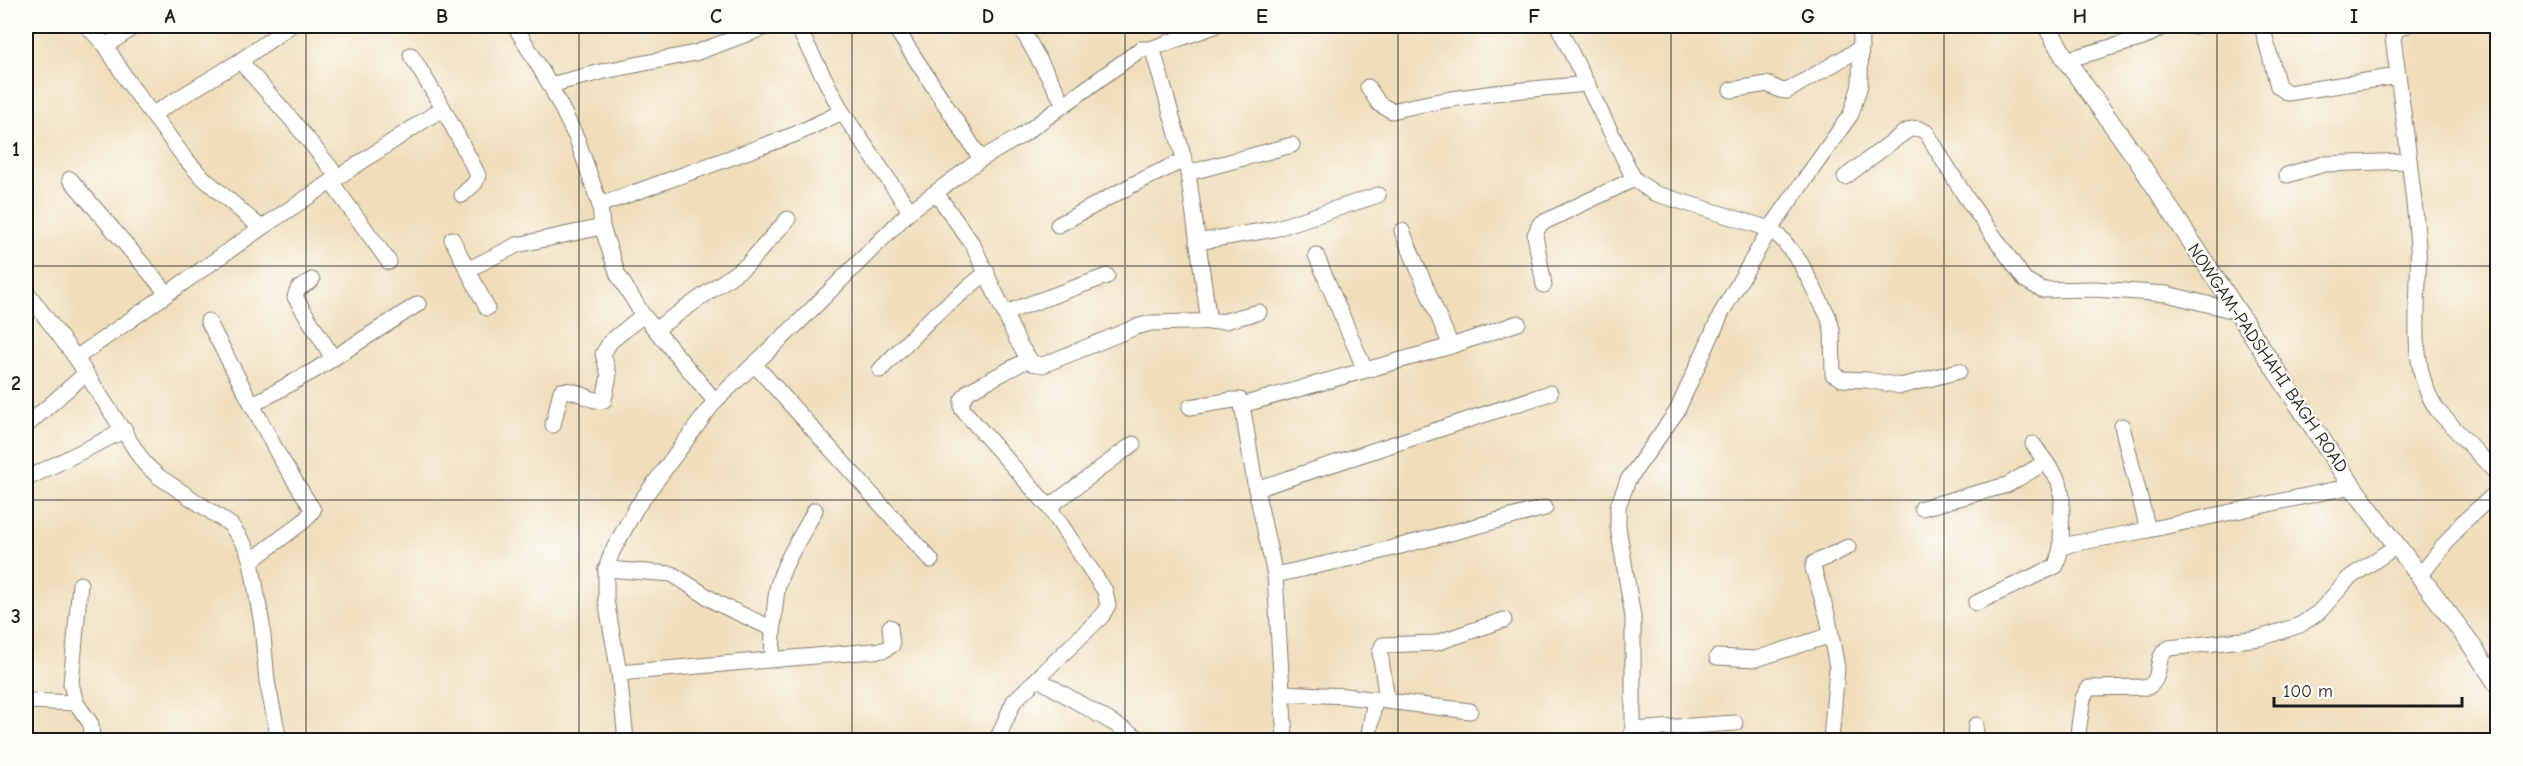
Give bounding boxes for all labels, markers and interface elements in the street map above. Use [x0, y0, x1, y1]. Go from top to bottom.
text: A [164, 5, 176, 28]
text: B [436, 5, 448, 28]
text: C [710, 5, 722, 28]
text: D [982, 5, 994, 28]
text: E [1256, 5, 1268, 28]
text: F [1528, 5, 1540, 28]
text: G [1801, 5, 1815, 28]
text: H [2073, 5, 2087, 28]
text: I [2350, 5, 2358, 28]
text: 1 [12, 138, 20, 161]
street label: NOWGAM-PADSHAHI BAGH ROAD [2183, 240, 2352, 477]
text: 2 [11, 372, 21, 395]
text: 3 [11, 605, 21, 628]
scale bar [2274, 670, 2462, 708]
text: 100 m [2283, 681, 2333, 702]

